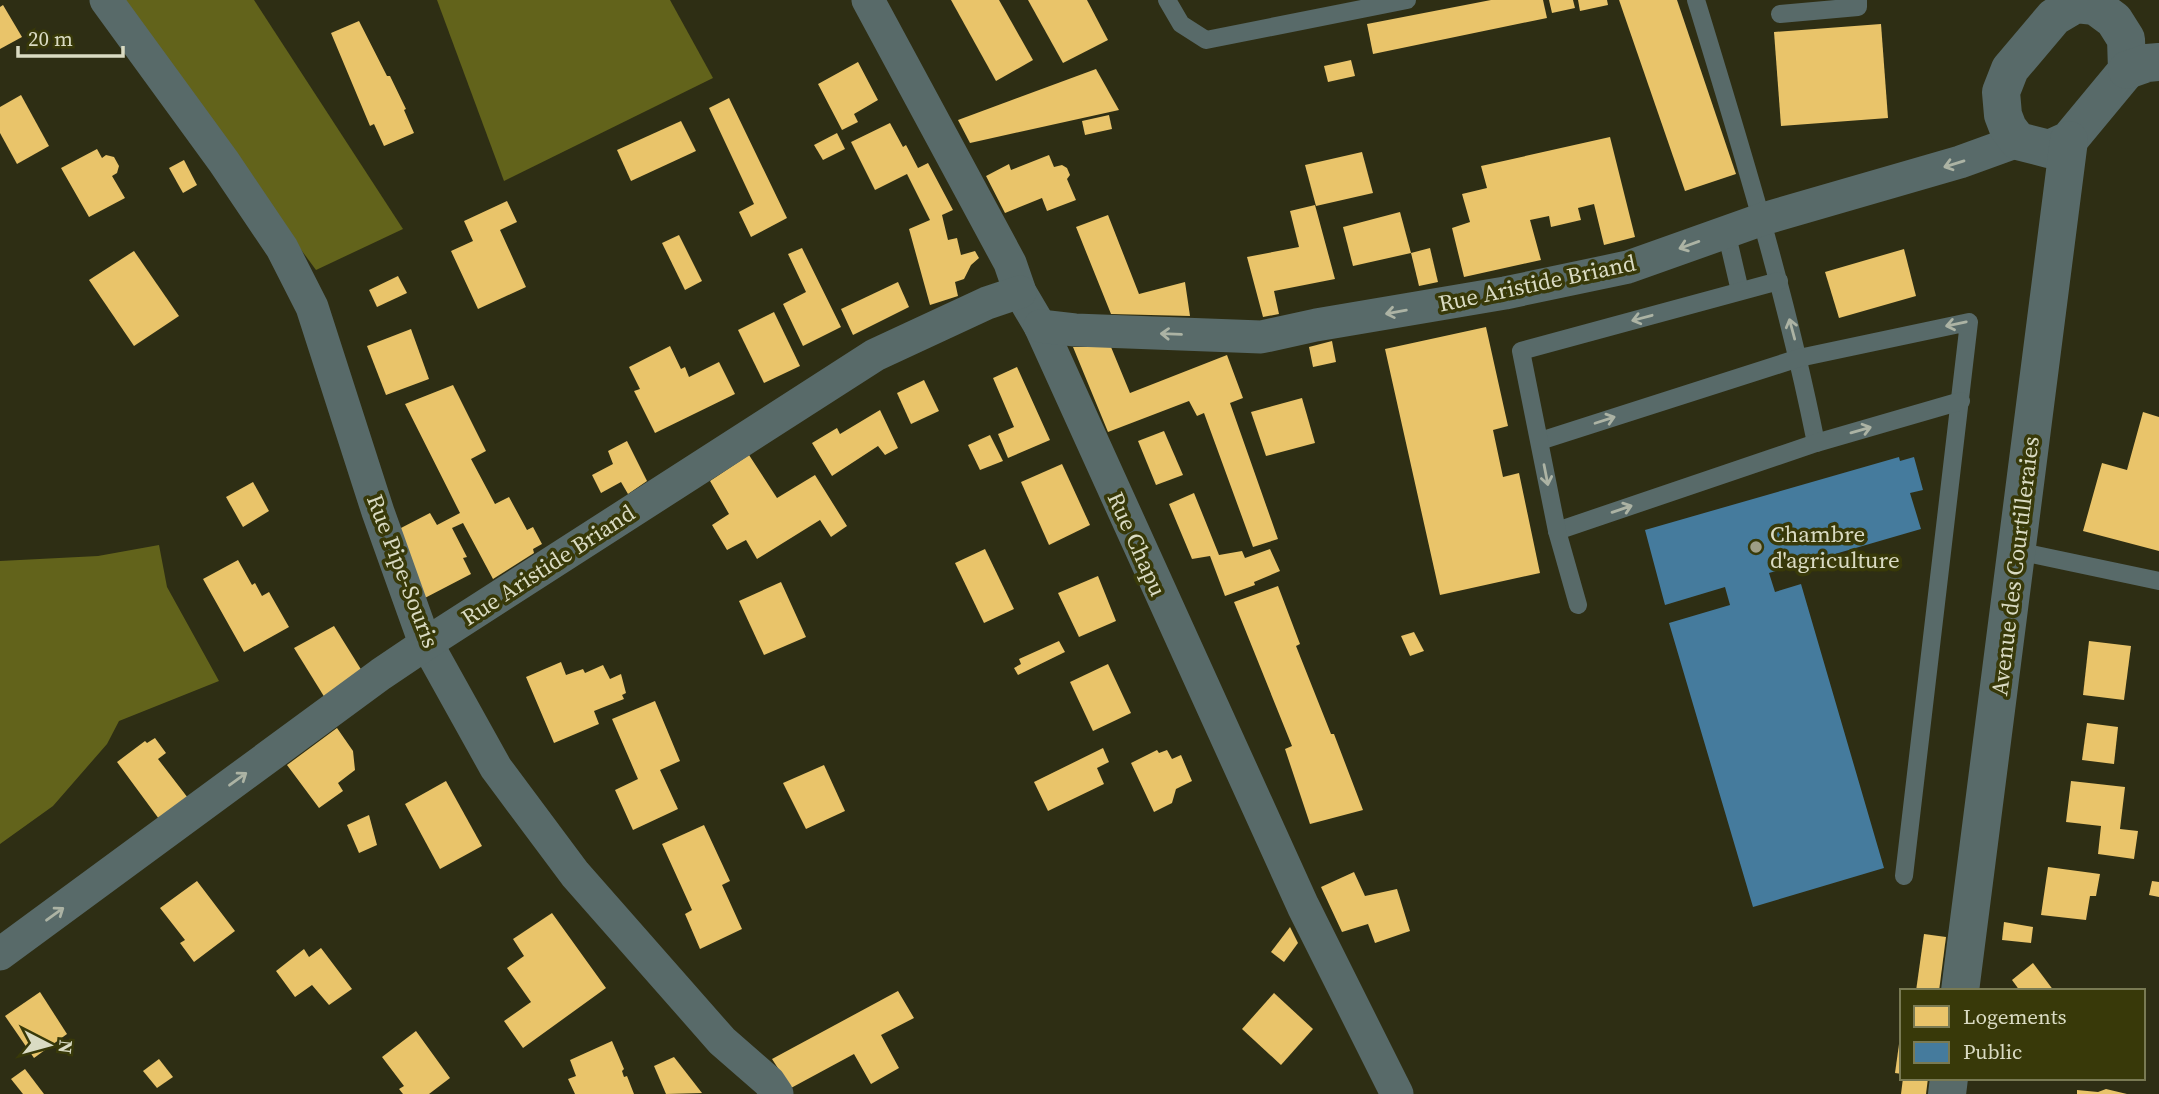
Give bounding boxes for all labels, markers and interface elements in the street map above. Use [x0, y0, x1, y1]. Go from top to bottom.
scale bar [18, 14, 122, 58]
text: 20 m [28, 24, 73, 53]
one-way arrow [1943, 159, 1965, 171]
one-way arrow [1679, 240, 1701, 252]
street label: Rue Aristide Briand [1435, 246, 1639, 320]
one-way arrow [1385, 306, 1408, 319]
one-way arrow [1631, 312, 1653, 325]
one-way arrow [1785, 318, 1798, 341]
one-way arrow [1945, 318, 1968, 332]
one-way arrow [1160, 327, 1183, 340]
one-way arrow [1593, 413, 1615, 426]
one-way arrow [1850, 423, 1872, 436]
street label: Avenue des Courtilleraies [1983, 435, 2047, 697]
one-way arrow [1540, 463, 1554, 486]
street label: Rue Chapu [1100, 487, 1174, 601]
street label: Rue Pipe-Souris [359, 490, 447, 652]
street label: Rue Aristide Briand [455, 497, 641, 633]
one-way arrow [1611, 502, 1633, 515]
place label: Chambre d'agriculture [1770, 518, 1900, 576]
marker: Chambre d'agriculture [1748, 539, 1764, 555]
one-way arrow [229, 772, 248, 787]
one-way arrow [45, 907, 64, 921]
legend [1900, 989, 2145, 1080]
text: Logements [1963, 1002, 2067, 1031]
north arrow [14, 1010, 84, 1080]
text: Public [1963, 1037, 2022, 1066]
text: N [52, 1039, 80, 1055]

